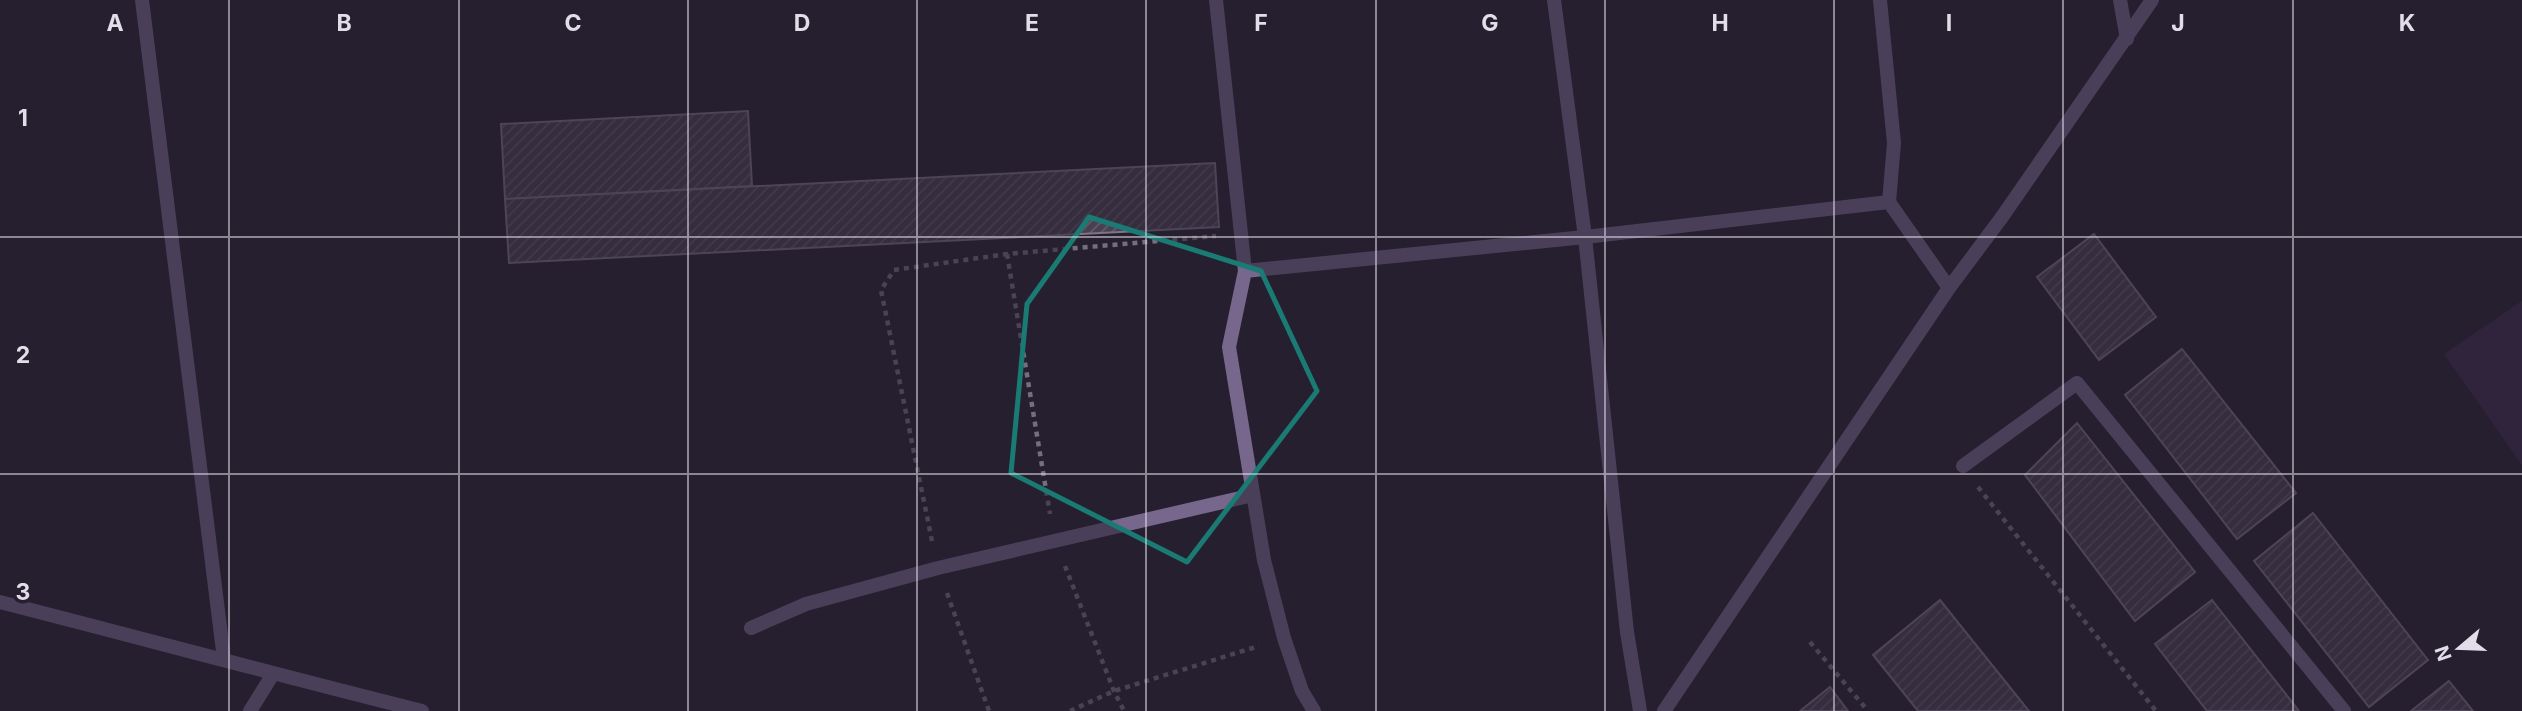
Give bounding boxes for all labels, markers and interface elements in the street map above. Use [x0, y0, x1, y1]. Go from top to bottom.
text: A [106, 9, 124, 37]
text: B [336, 9, 352, 37]
text: C [564, 9, 582, 37]
text: D [794, 9, 810, 37]
text: E [1025, 9, 1039, 37]
text: F [1254, 9, 1268, 37]
text: G [1481, 9, 1499, 37]
text: H [1711, 9, 1729, 37]
text: I [1946, 9, 1952, 37]
text: J [2171, 9, 2185, 37]
text: K [2399, 9, 2415, 37]
text: 1 [18, 104, 28, 132]
text: 2 [16, 341, 30, 369]
text: 3 [16, 578, 30, 606]
north arrow [2424, 613, 2494, 683]
text: N [2430, 643, 2457, 664]

